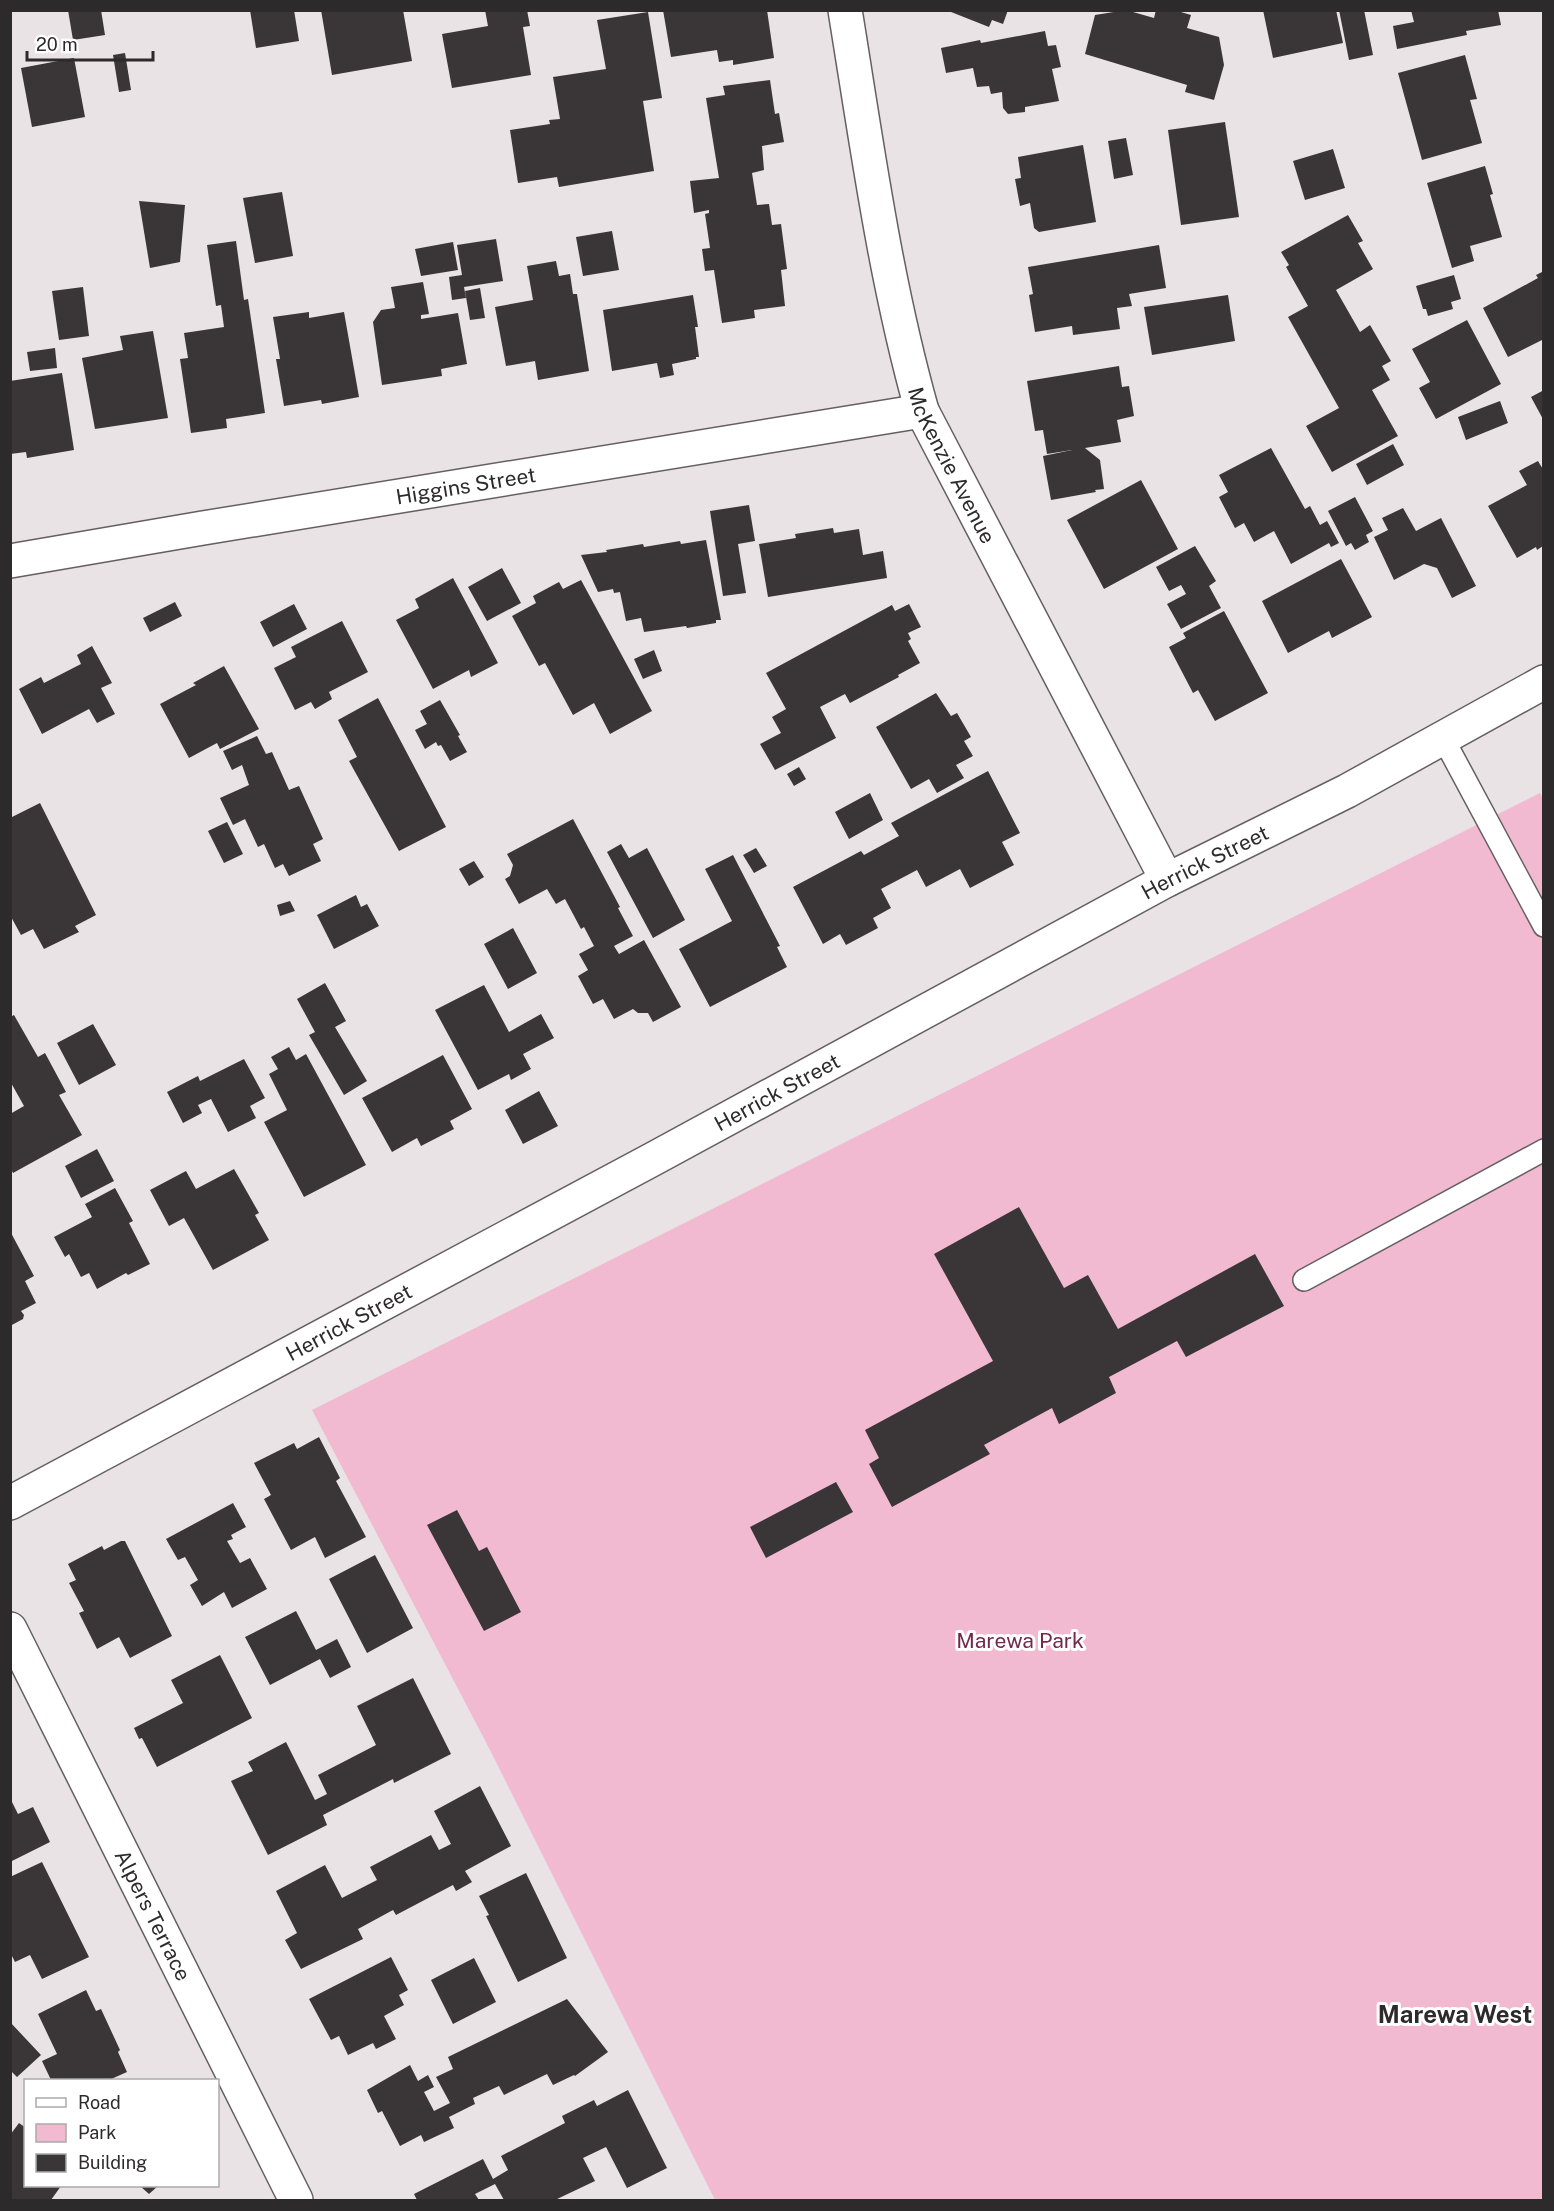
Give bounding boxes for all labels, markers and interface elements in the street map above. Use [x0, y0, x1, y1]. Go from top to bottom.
scale bar [27, 24, 153, 62]
text: 20 m [36, 34, 78, 55]
street label: McKenzie Avenue [903, 384, 1001, 547]
street label: Higgins Street [394, 462, 538, 509]
street label: Herrick Street [1137, 819, 1272, 904]
street label: Herrick Street [710, 1048, 844, 1136]
street label: Herrick Street [281, 1278, 416, 1366]
park label: Marewa Park [956, 1628, 1084, 1653]
street label: Alpers Terrace [110, 1845, 197, 1985]
district label: Marewa West [1378, 2000, 1532, 2028]
legend [24, 2079, 219, 2187]
text: Road [78, 2092, 121, 2113]
text: Park [78, 2122, 116, 2143]
text: Building [78, 2152, 147, 2173]

